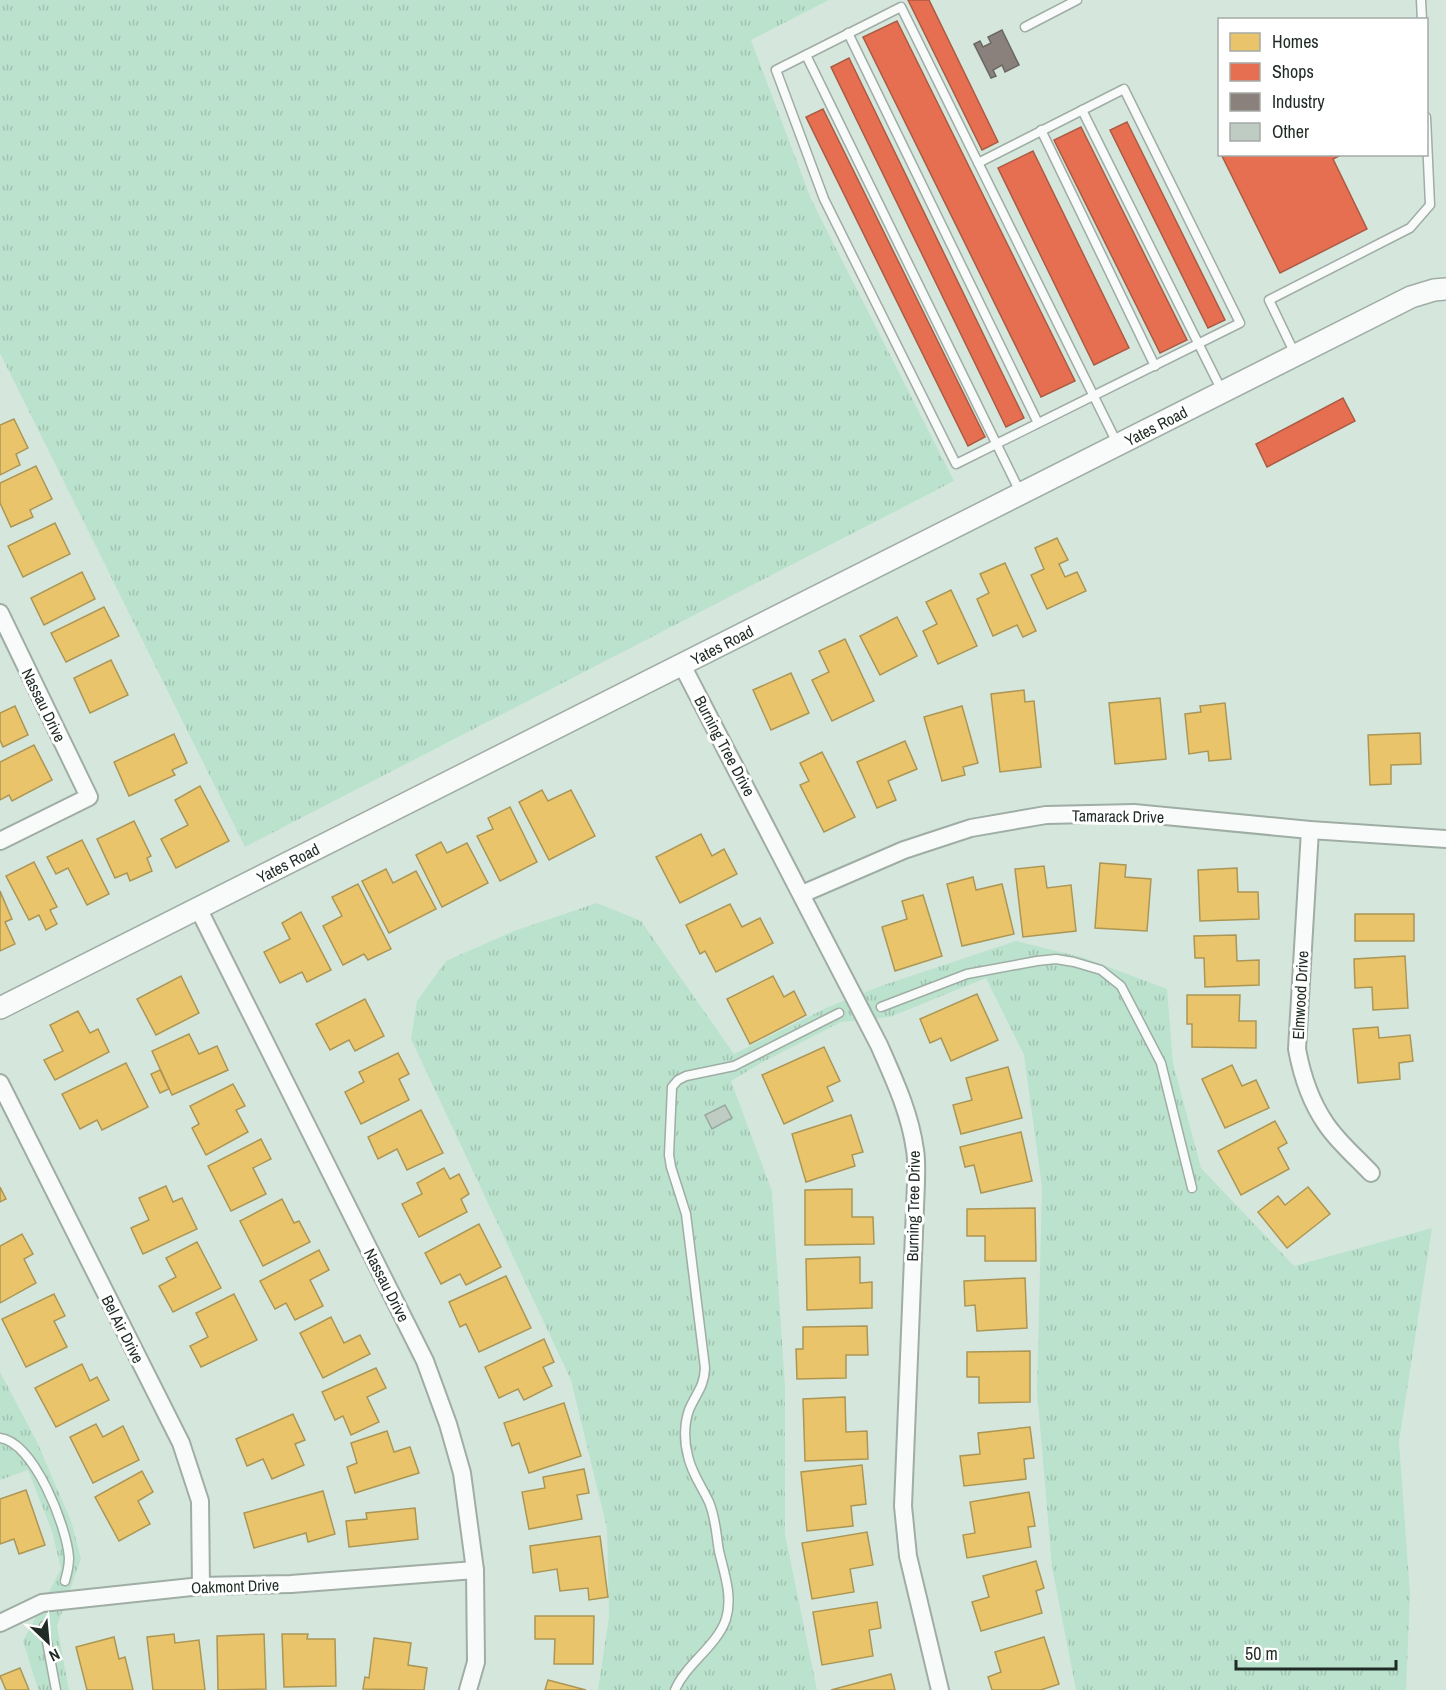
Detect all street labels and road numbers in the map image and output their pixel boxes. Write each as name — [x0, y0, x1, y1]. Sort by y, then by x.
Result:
street label: Yates Road — [1121, 401, 1191, 451]
street label: Yates Road — [687, 620, 757, 670]
street label: Nassau Drive — [17, 664, 71, 746]
street label: Burning Tree Drive — [689, 692, 761, 800]
street label: Tamarack Drive — [1072, 804, 1164, 828]
street label: Yates Road — [253, 838, 323, 888]
street label: Elmwood Drive — [1287, 950, 1313, 1040]
street label: Burning Tree Drive — [901, 1150, 925, 1262]
street label: Nassau Drive — [359, 1245, 415, 1325]
street label: Bel Air Drive — [96, 1291, 150, 1367]
street label: Oakmont Drive — [191, 1573, 279, 1599]

